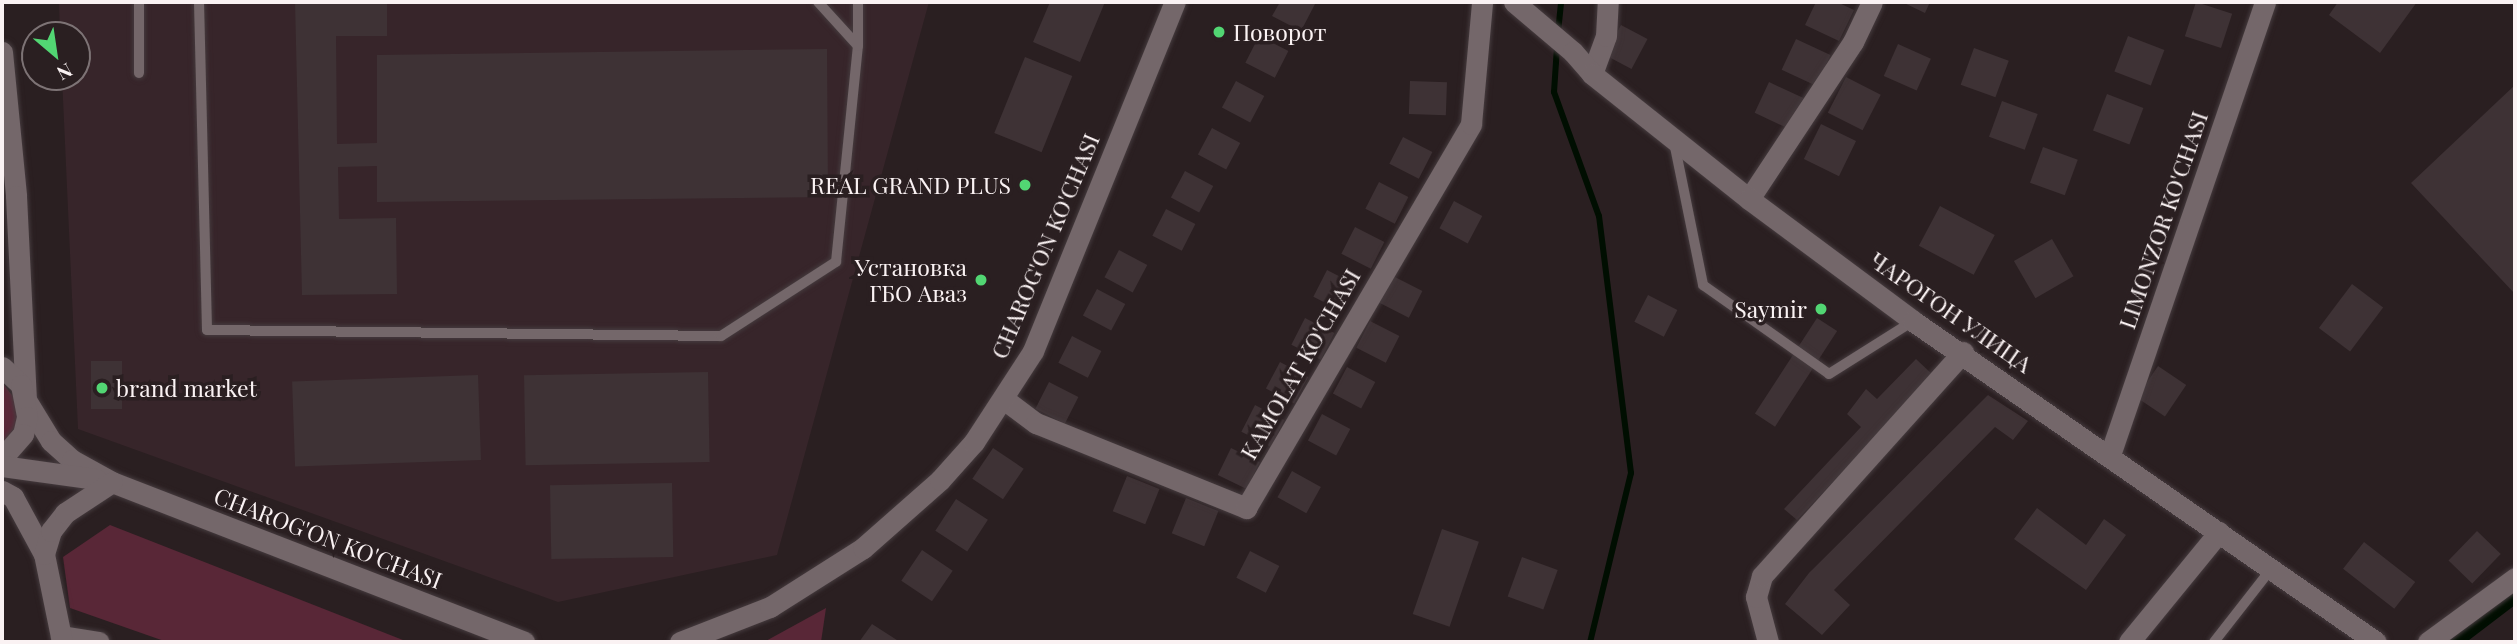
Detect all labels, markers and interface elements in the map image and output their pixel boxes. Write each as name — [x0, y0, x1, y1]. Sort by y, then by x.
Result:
place label: Поворот — [1233, 18, 1326, 46]
north arrow — [21, 21, 91, 91]
marker: Поворот — [1211, 24, 1227, 40]
text: N — [53, 58, 78, 87]
street label: LIMONZOR KO'CHASI — [2113, 107, 2213, 333]
street label: CHAROG'ON KO'CHASI — [985, 129, 1105, 363]
place label: REAL GRAND PLUS — [810, 171, 1011, 199]
marker: REAL GRAND PLUS — [1017, 177, 1033, 193]
street label: ЧАРОГОН УЛИЦА — [1865, 246, 2037, 378]
place label: Установка ГБО Аваз — [855, 253, 967, 307]
street label: KAMOLAT KO'CHASI — [1234, 264, 1366, 464]
marker: Установка ГБО Аваз — [973, 272, 989, 288]
place label: Saymir — [1734, 295, 1807, 323]
marker: Saymir — [1813, 301, 1829, 317]
place label: brand market — [116, 374, 257, 402]
marker: brand market — [94, 380, 110, 396]
street label: CHAROG'ON KO'CHASI — [210, 482, 446, 594]

